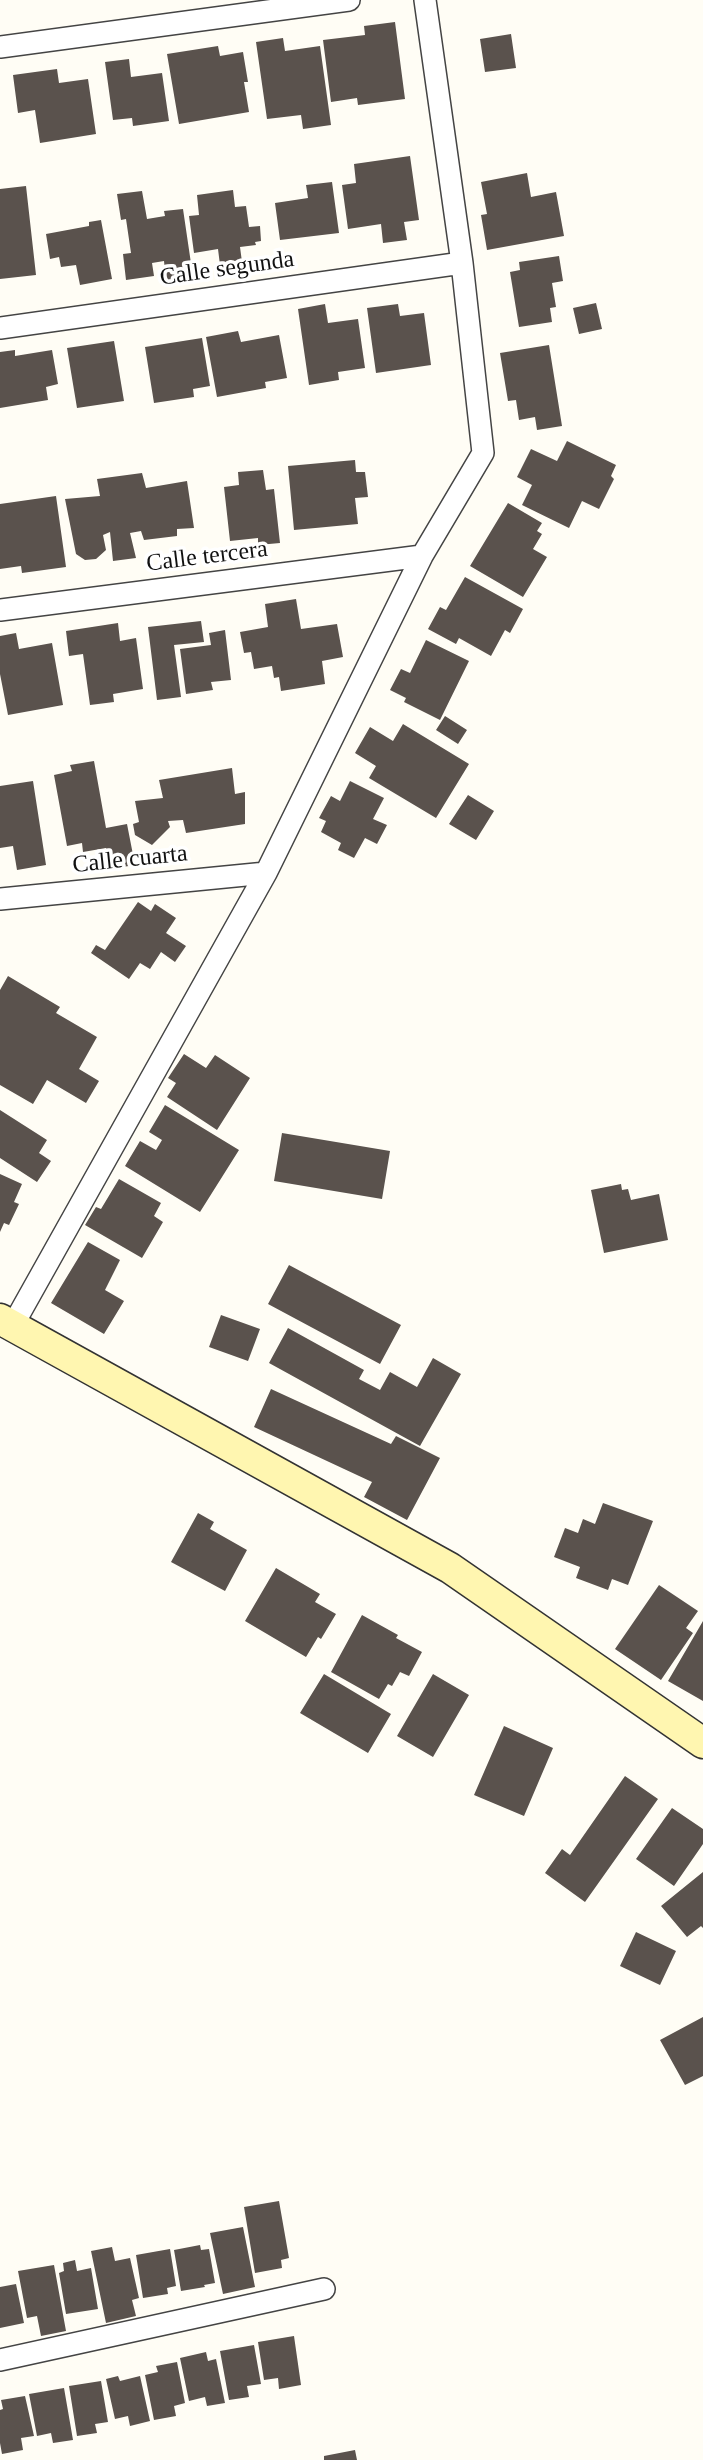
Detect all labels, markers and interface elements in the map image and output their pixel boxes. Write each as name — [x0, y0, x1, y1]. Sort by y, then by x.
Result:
street label: Calle segunda — [158, 245, 296, 293]
street label: Calle tercera — [145, 535, 269, 579]
street label: Calle cuarta — [71, 840, 189, 880]

